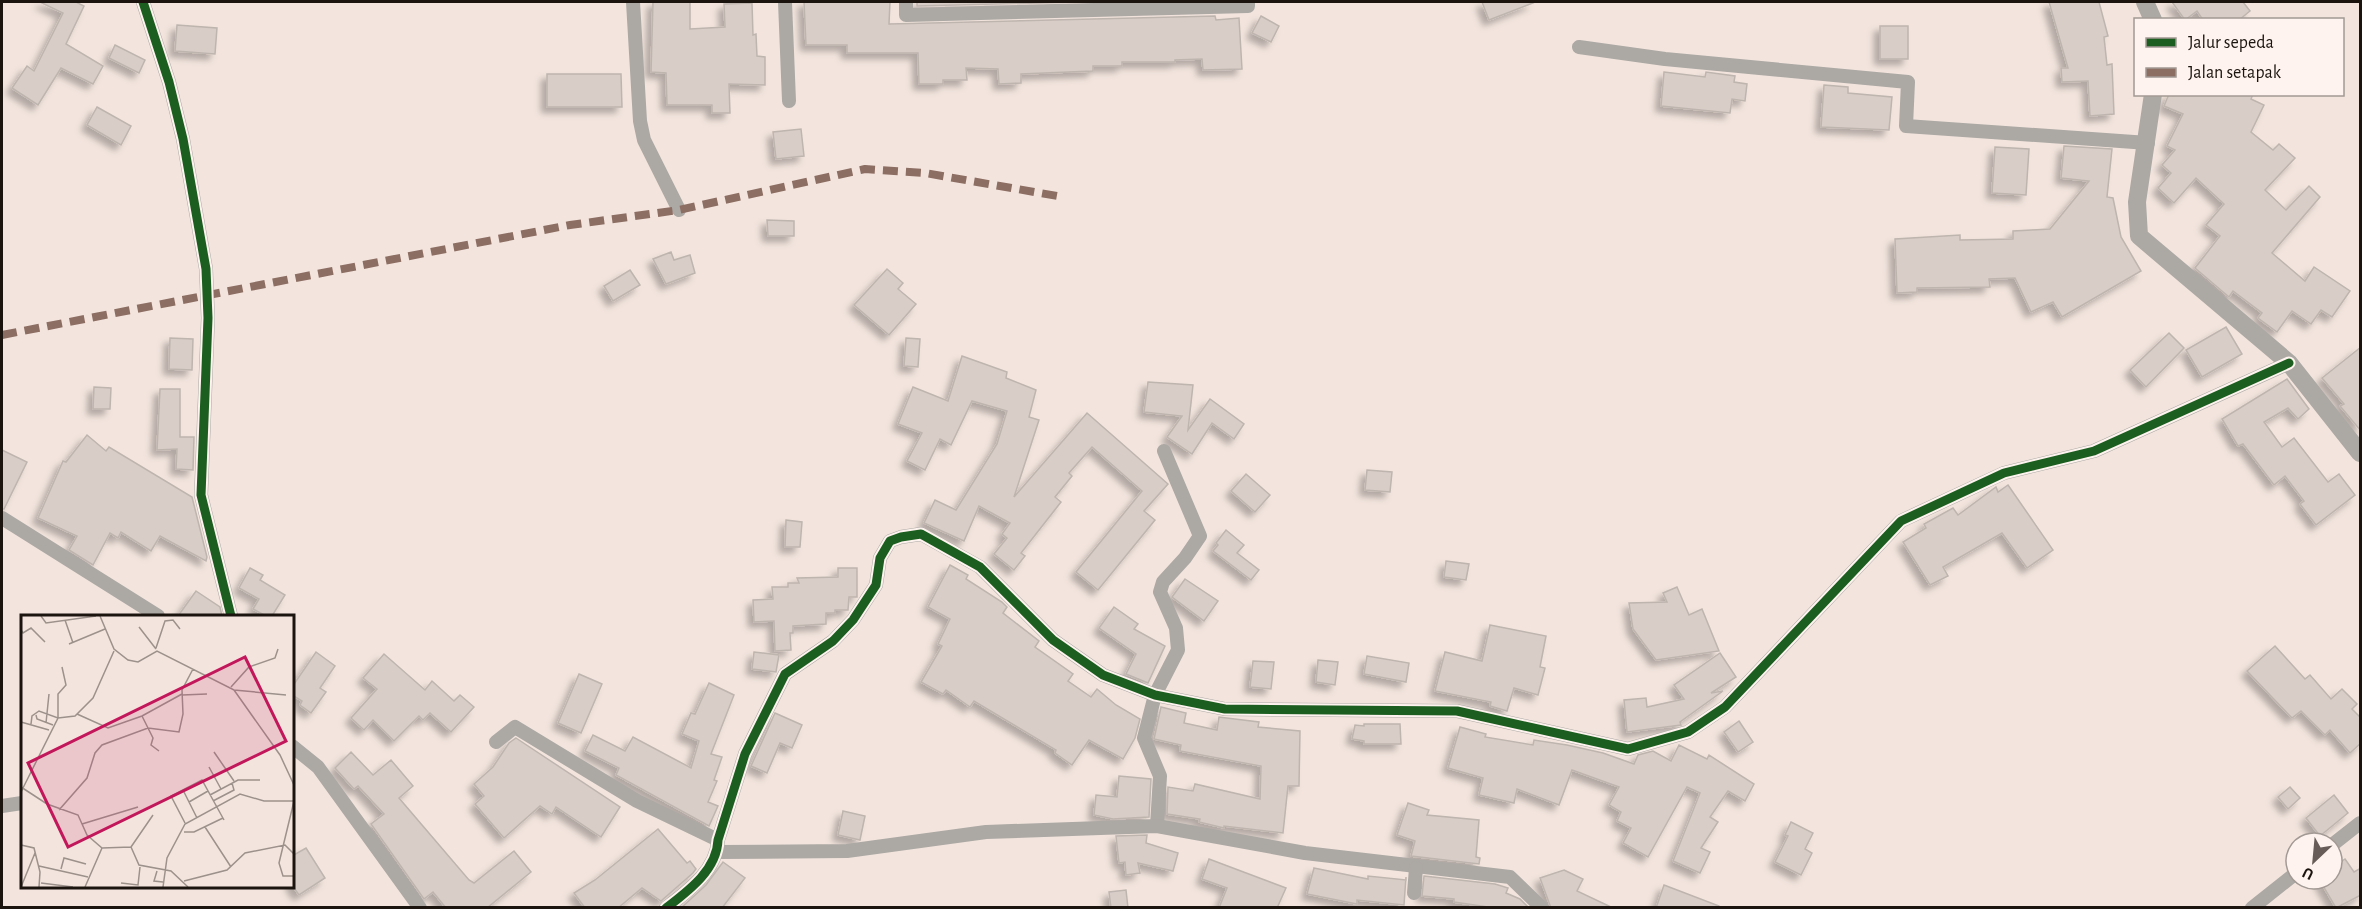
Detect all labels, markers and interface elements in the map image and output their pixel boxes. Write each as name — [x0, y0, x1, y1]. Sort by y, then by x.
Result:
legend — [2134, 18, 2344, 96]
text: Jalur sepeda — [2188, 34, 2274, 52]
text: Jalan setapak — [2188, 64, 2282, 82]
inset map — [21, 615, 294, 888]
north arrow — [2284, 831, 2344, 891]
text: U — [2300, 864, 2316, 883]

